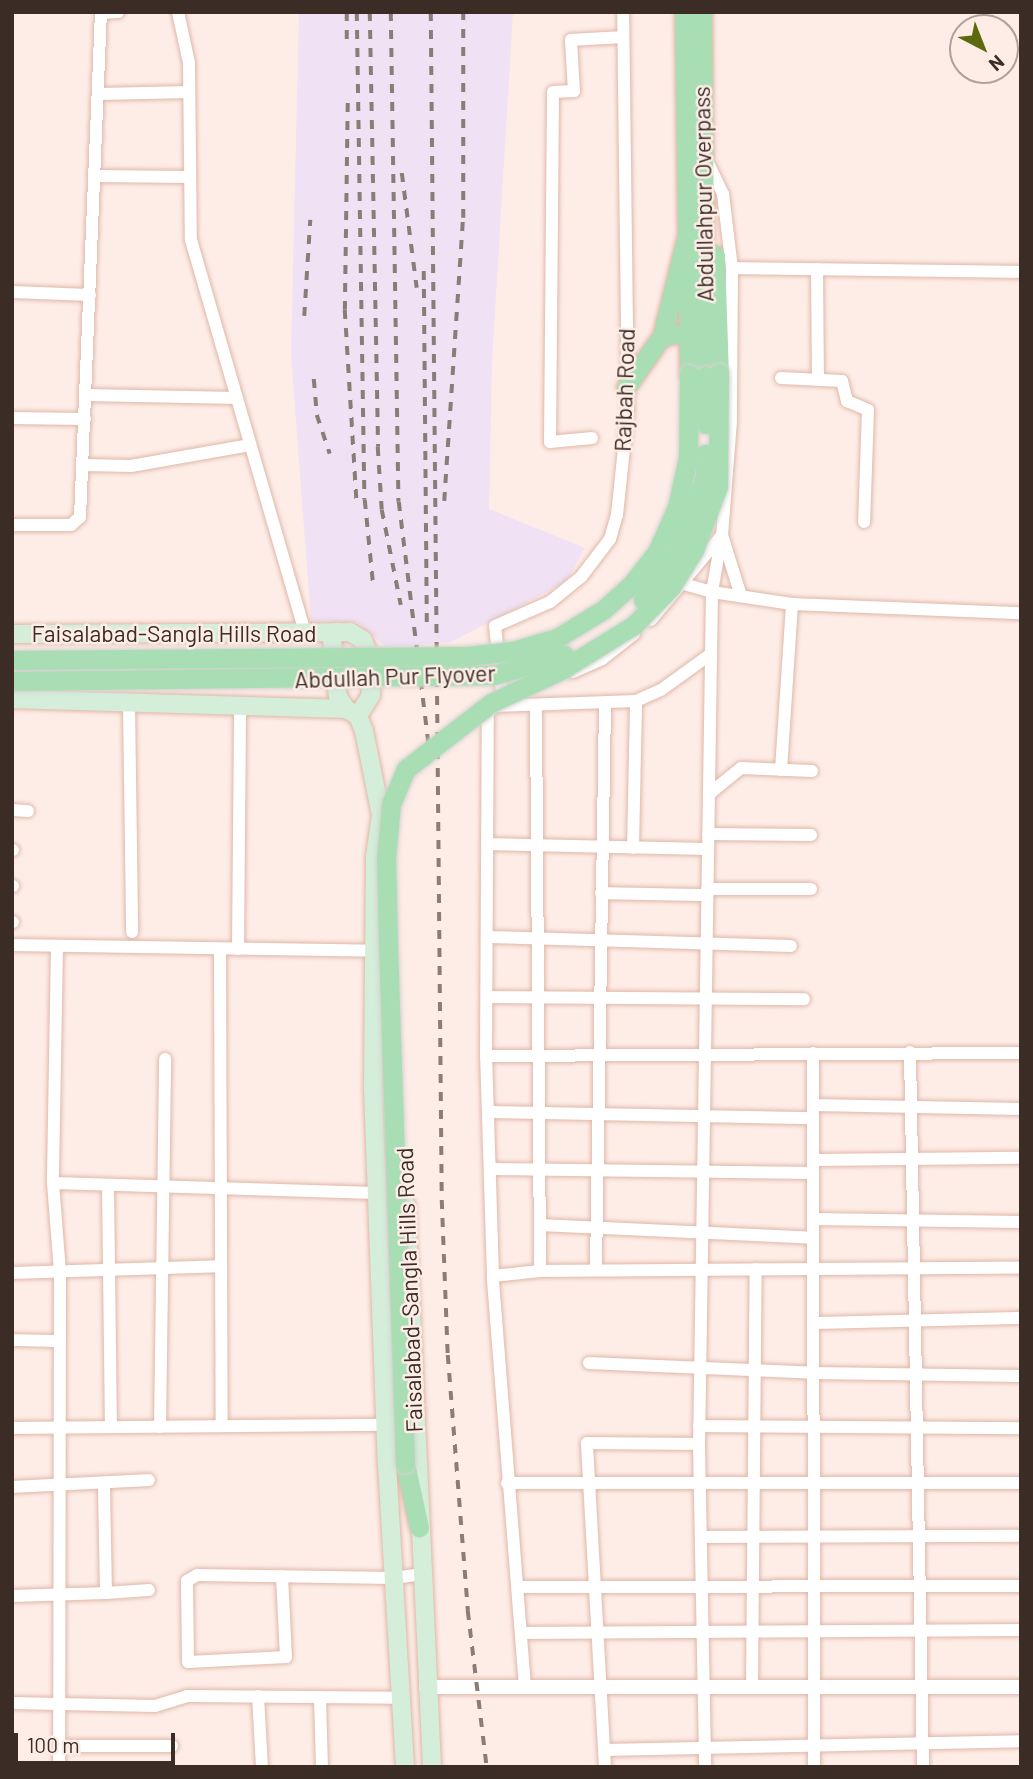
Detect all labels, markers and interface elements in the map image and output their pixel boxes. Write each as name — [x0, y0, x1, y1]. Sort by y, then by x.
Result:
north arrow — [949, 14, 1019, 84]
text: N — [985, 51, 1009, 76]
street label: Abdullahpur Overpass — [687, 86, 719, 302]
street label: Rajbah Road — [608, 328, 640, 452]
street label: Faisalabad-Sangla Hills Road — [31, 619, 317, 647]
street label: Abdullah Pur Flyover — [294, 659, 496, 693]
street label: Faisalabad-Sangla Hills Road — [390, 1147, 428, 1433]
scale bar — [18, 1720, 178, 1764]
text: 100 m — [27, 1732, 80, 1757]

